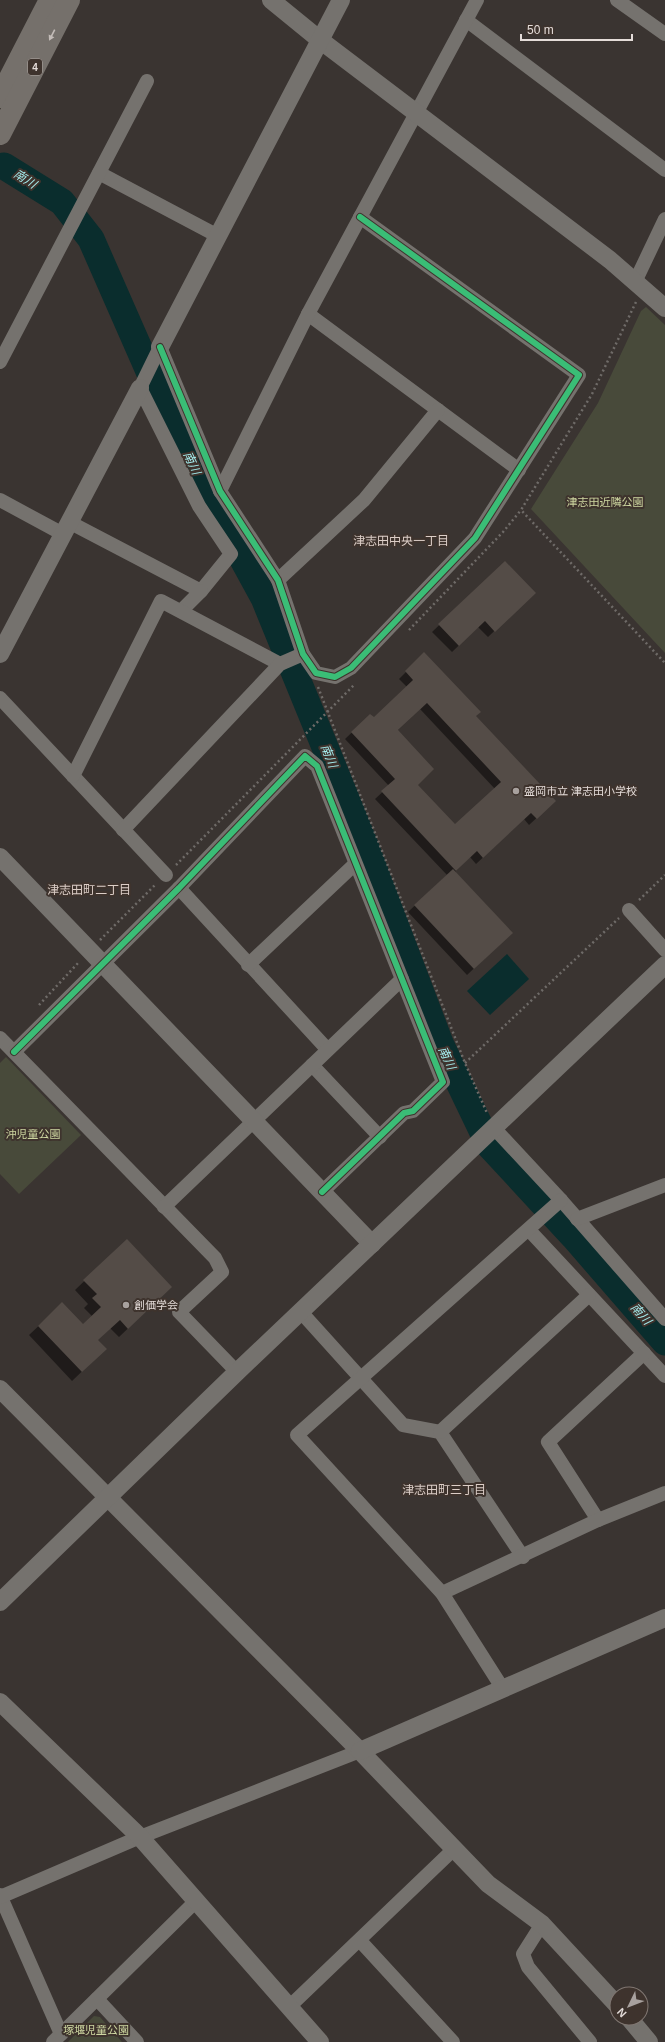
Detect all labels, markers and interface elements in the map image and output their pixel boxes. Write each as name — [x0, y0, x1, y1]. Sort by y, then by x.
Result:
scale bar — [521, 16, 632, 42]
text: 50 m — [527, 23, 554, 37]
one-way arrow — [48, 29, 55, 40]
road number: 4 — [28, 59, 42, 75]
water label: 南川 — [11, 167, 41, 192]
water label: 南川 — [181, 449, 204, 479]
park label: 津志田近隣公園 — [567, 496, 644, 508]
district label: 津志田中央一丁目 — [353, 534, 449, 548]
water label: 南川 — [318, 742, 341, 772]
place label: 盛岡市立 津志田小学校 — [524, 785, 637, 797]
marker: 盛岡市立 津志田小学校 — [511, 786, 521, 796]
district label: 津志田町二丁目 — [47, 883, 131, 897]
water label: 南川 — [436, 1044, 459, 1074]
park label: 沖児童公園 — [6, 1128, 61, 1140]
place label: 創価学会 — [134, 1299, 178, 1311]
marker: 創価学会 — [121, 1300, 131, 1310]
water label: 南川 — [628, 1300, 655, 1329]
district label: 津志田町三丁目 — [402, 1483, 486, 1497]
north arrow — [609, 1986, 649, 2026]
text: N — [615, 2006, 629, 2020]
park label: 塚堰児童公園 — [63, 2024, 129, 2036]

